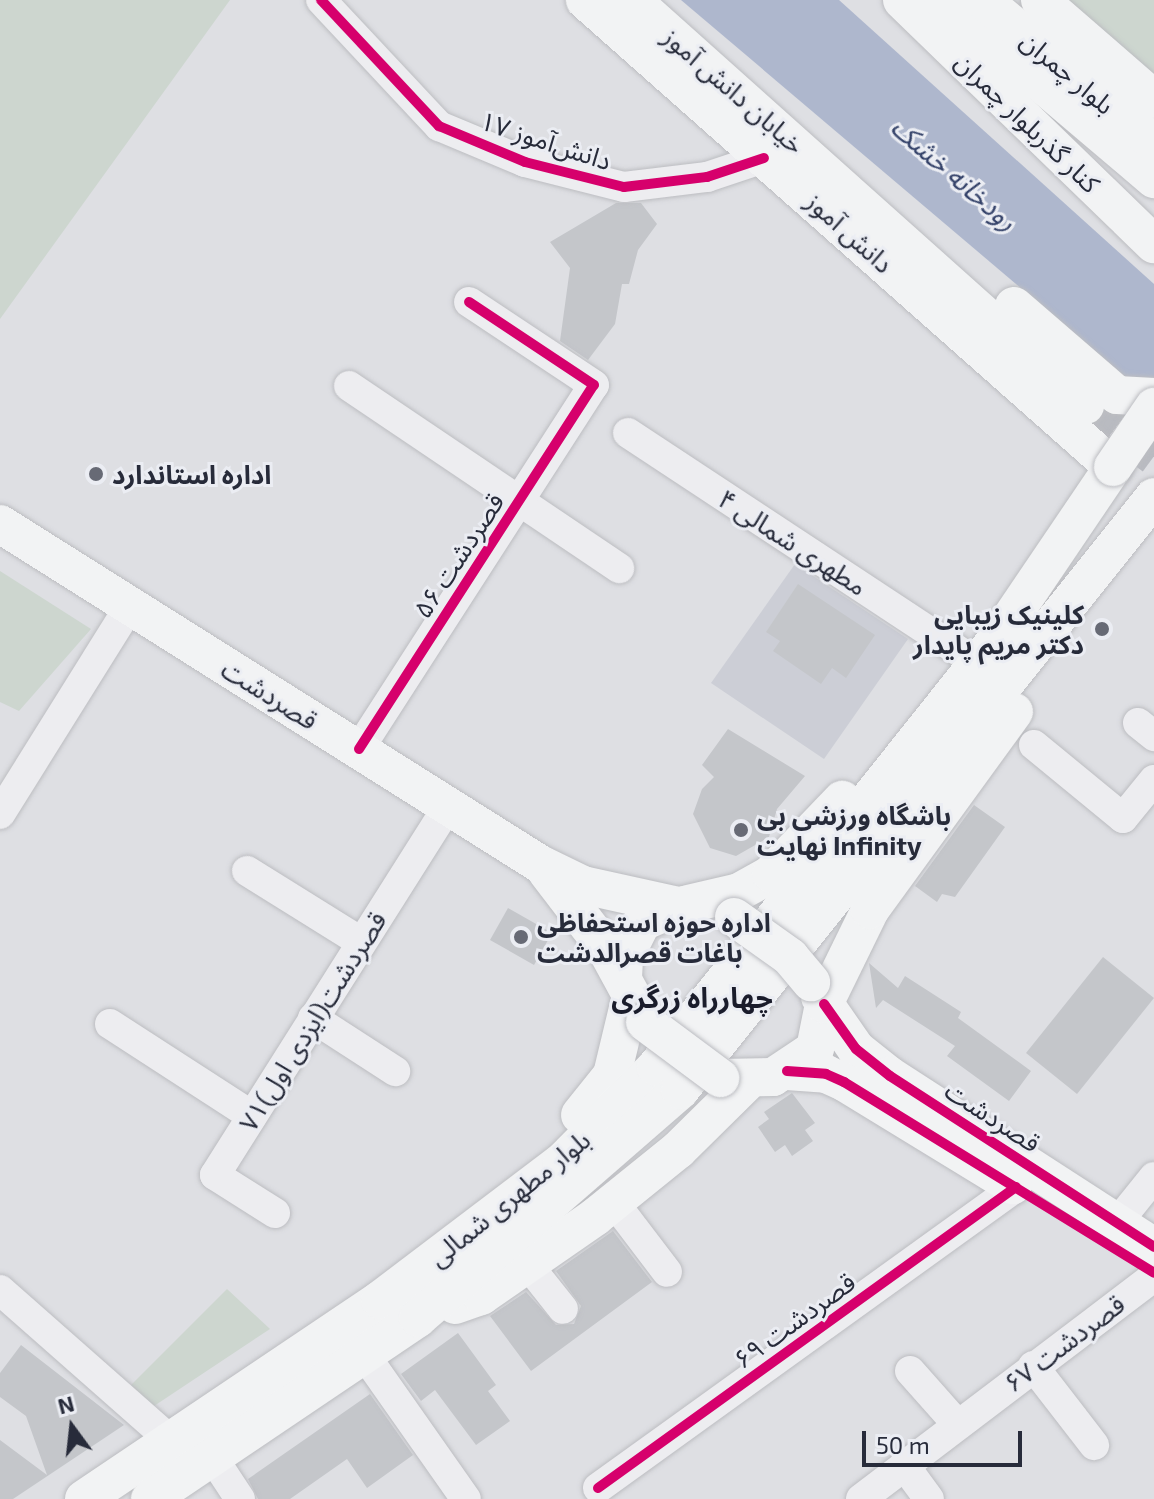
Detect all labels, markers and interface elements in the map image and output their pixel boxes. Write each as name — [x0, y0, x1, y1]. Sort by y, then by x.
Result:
street label: خیابان دانش آموز — [657, 20, 811, 160]
street label: بلوار چمران — [1015, 24, 1121, 120]
street label: کنار گذربلوار چمران — [949, 45, 1107, 199]
street label: دانش‌آموز ۱۷ — [477, 104, 615, 176]
water label: رودخانه خشک — [885, 109, 1025, 237]
street label: دانش آموز — [800, 185, 900, 279]
place label: اداره استاندارد — [112, 458, 271, 490]
marker: اداره استاندارد — [87, 465, 105, 483]
street label: ۴ مطهری شمالی — [713, 482, 873, 602]
street label: ۵۶ قصردشت — [406, 487, 510, 623]
place label: کلینیک زیبایی دکتر مریم پایدار — [913, 598, 1084, 660]
marker: کلینیک زیبایی دکتر مریم پایدار — [1091, 618, 1113, 640]
street label: قصردشت — [216, 652, 324, 736]
place label: باشگاه ورزشی بی نهایت Infinity — [757, 799, 951, 860]
marker: باشگاه ورزشی بی نهایت Infinity — [732, 821, 750, 839]
street label: ۷۱قصردشت(ایزدی اول) — [232, 906, 392, 1136]
place label: اداره حوزه استحفاظی باغات قصرالدشت — [537, 906, 771, 968]
marker: اداره حوزه استحفاظی باغات قصرالدشت — [512, 928, 530, 946]
district label: چهارراه زرگری — [611, 980, 773, 1014]
street label: قصردشت — [940, 1074, 1046, 1158]
street label: بلوار مطهرى شمالى — [422, 1123, 596, 1273]
street label: ۶۹ قصردشت — [727, 1265, 861, 1375]
street label: ۶۷ قصردشت — [998, 1288, 1130, 1398]
north arrow — [32, 1387, 112, 1467]
text: N — [55, 1389, 77, 1418]
scale bar — [866, 1415, 1026, 1465]
text: 50 m — [876, 1430, 930, 1459]

